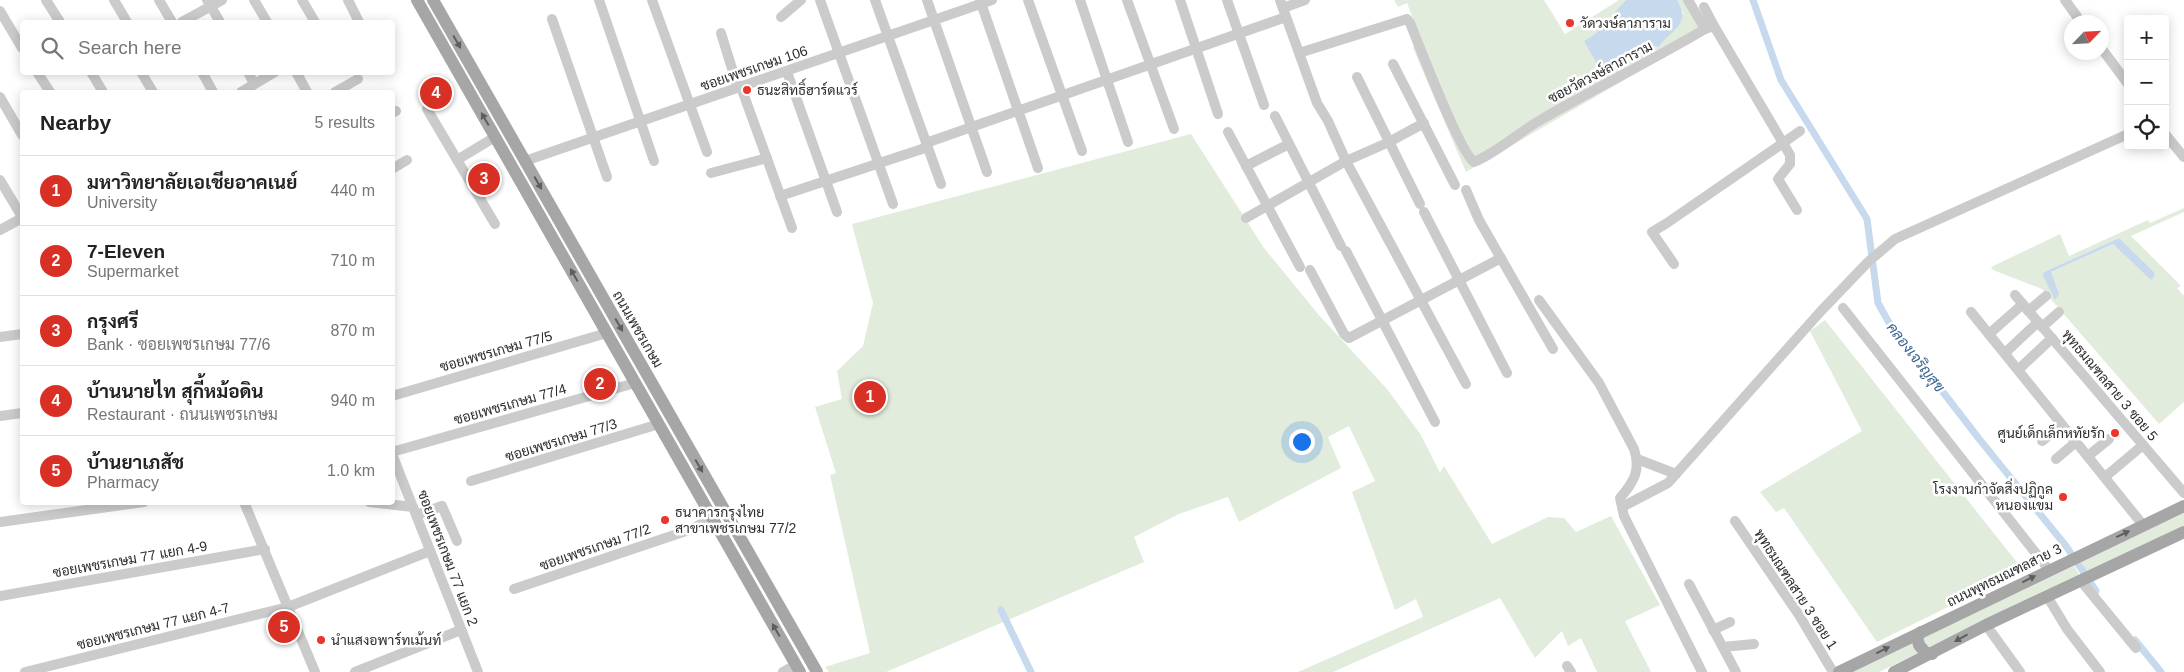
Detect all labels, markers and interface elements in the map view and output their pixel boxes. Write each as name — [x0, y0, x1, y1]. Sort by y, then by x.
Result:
place label: วัดวงษ์ลาภาราม — [1580, 14, 1671, 31]
north arrow — [2064, 15, 2109, 60]
map controls — [2124, 15, 2169, 150]
button: + — [2124, 15, 2169, 60]
marker: วัดวงษ์ลาภาราม — [1564, 17, 1576, 29]
search box — [20, 20, 395, 75]
icon: search — [38, 34, 66, 62]
one-way arrow — [453, 36, 462, 49]
text: Search here — [78, 37, 182, 58]
street label: ซอยวัดวงษ์ลาภาราม — [1545, 37, 1655, 106]
street label: ซอยเพชรเกษม 106 — [698, 42, 810, 94]
button: − — [2124, 60, 2169, 105]
pin: 4 — [420, 74, 452, 112]
place label: ธนะสิทธิ์ฮาร์ดแวร์ — [757, 78, 858, 98]
marker: ธนะสิทธิ์ฮาร์ดแวร์ — [741, 84, 753, 96]
button: locate — [2124, 105, 2169, 150]
text: Nearby — [40, 111, 111, 134]
one-way arrow — [481, 112, 489, 127]
text: 5 results — [315, 114, 375, 131]
pin: 3 — [468, 160, 500, 198]
text: มหาวิทยาลัยเอเชียอาคเนย์ — [87, 172, 297, 193]
one-way arrow — [534, 176, 542, 191]
text: 1 — [52, 182, 60, 199]
text: 440 m — [331, 182, 375, 199]
text: University — [87, 194, 157, 211]
text: 7-Eleven — [87, 241, 165, 262]
text: 2 — [52, 252, 60, 269]
text: 710 m — [331, 252, 375, 269]
text: Supermarket — [87, 263, 179, 280]
one-way arrow — [570, 269, 579, 282]
street label: ถนนเพชรเกษม — [610, 288, 666, 370]
text: กรุงศรี — [87, 311, 138, 332]
one-way arrow — [614, 318, 623, 331]
water label: คลองเจริญสุข — [1881, 319, 1949, 397]
text: 3 — [52, 322, 60, 339]
text: 870 m — [331, 322, 375, 339]
street label: พุทธมณฑลสาย 3 ซอย 5 — [2057, 326, 2161, 445]
street label: ซอยเพชรเกษม 77/5 — [438, 327, 554, 375]
text: Bank · ซอยเพชรเกษม 77/6 — [87, 336, 270, 353]
pin: 2 — [584, 365, 616, 403]
pin: 1 — [854, 378, 886, 416]
street label: ซอยเพชรเกษม 77/4 — [452, 380, 568, 428]
text: บ้านนายไท สุกี้หม้อดิน — [87, 381, 264, 402]
text: 4 — [52, 392, 60, 409]
text: 940 m — [331, 392, 375, 409]
text: Restaurant · ถนนเพชรเกษม — [87, 406, 278, 423]
street label: ซอยเพชรเกษม 77/3 — [503, 415, 619, 465]
place label: ศูนย์เด็กเล็กหทัยรัก — [1997, 424, 2105, 443]
marker: ศูนย์เด็กเล็กหทัยรัก — [2109, 427, 2121, 439]
your location — [1289, 429, 1315, 455]
text: บ้านยาเภสัช — [87, 452, 184, 473]
one-way arrow — [695, 459, 704, 472]
text: 5 — [52, 462, 60, 479]
text: 1.0 km — [327, 462, 375, 479]
text: Pharmacy — [87, 474, 159, 491]
place label: โรงงานกำจัดสิ่งปฏิกูล หนองแขม — [1932, 478, 2053, 513]
street label: ซอยเพชรเกษม 77 แยก 2 — [415, 488, 481, 628]
marker: โรงงานกำจัดสิ่งปฏิกูล หนองแขม — [2057, 491, 2069, 503]
place label: ธนาคารกรุงไทย สาขาเพชรเกษม 77/2 — [675, 504, 797, 536]
marker: ธนาคารกรุงไทย สาขาเพชรเกษม 77/2 — [659, 514, 671, 526]
street label: ซอยเพชรเกษม 77/2 — [537, 520, 653, 573]
street label: พุทธมณฑลสาย 3 ซอย 1 — [1749, 526, 1841, 653]
one-way arrow — [2116, 530, 2131, 539]
street label: ซอยเพชรเกษม 77 แยก 4-9 — [51, 537, 209, 580]
street label: ถนนพุทธมณฑลสาย 3 — [1944, 540, 2065, 612]
one-way arrow — [2022, 575, 2036, 583]
street label: ซอยเพชรเกษม 77 แยก 4-7 — [75, 599, 231, 653]
pin: 5 — [268, 608, 300, 646]
one-way arrow — [771, 623, 780, 636]
place label: นำแสงอพาร์ทเม้นท์ — [331, 631, 441, 648]
marker: นำแสงอพาร์ทเม้นท์ — [315, 634, 327, 646]
one-way arrow — [1954, 634, 1967, 643]
one-way arrow — [1875, 646, 1890, 654]

